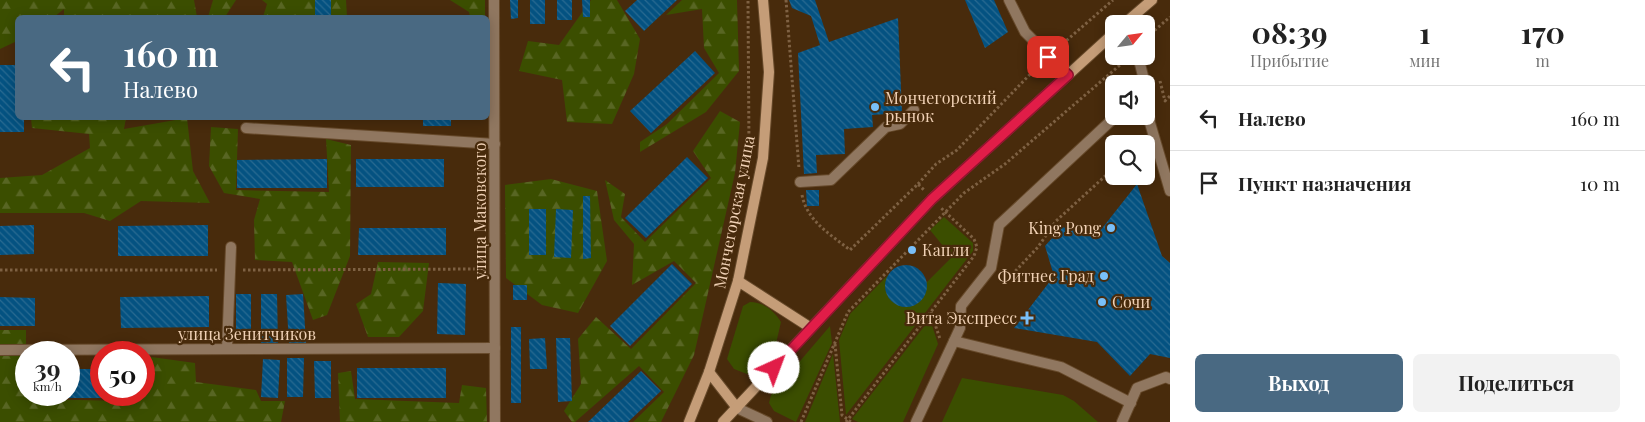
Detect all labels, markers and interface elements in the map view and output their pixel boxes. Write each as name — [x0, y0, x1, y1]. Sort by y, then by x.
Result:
text: 08:39 — [1252, 12, 1328, 52]
text: 1 — [1419, 12, 1431, 52]
text: 170 — [1520, 12, 1565, 52]
north arrow — [1105, 15, 1155, 65]
map controls — [1105, 15, 1155, 185]
text: 160 m — [123, 29, 218, 76]
icon: left — [40, 35, 105, 100]
pin — [1027, 36, 1069, 78]
icon: arrive — [1034, 43, 1062, 71]
text: Прибытие — [1250, 50, 1329, 71]
text: мин — [1409, 50, 1440, 71]
text: m — [1536, 50, 1550, 71]
text: Налево — [123, 74, 198, 104]
button: sound — [1105, 75, 1155, 125]
place label: Мончегорский рынок — [885, 87, 997, 126]
marker: Мончегорский рынок — [869, 101, 881, 113]
icon: left — [1195, 104, 1223, 132]
text: Налево — [1238, 105, 1306, 131]
text: 160 m — [1570, 105, 1620, 131]
street label: Мончегорская улица — [708, 134, 759, 290]
button: search — [1105, 135, 1155, 185]
street label: улица Маковского — [469, 142, 490, 281]
icon: arrive — [1195, 169, 1223, 197]
text: Пункт назначения — [1238, 170, 1411, 196]
text: 10 m — [1580, 170, 1620, 196]
place label: King Pong — [1028, 217, 1102, 238]
marker: King Pong — [1105, 222, 1117, 234]
place label: Капли — [922, 239, 970, 260]
marker: Капли — [906, 244, 918, 256]
place label: Фитнес Град — [998, 265, 1095, 286]
marker: Фитнес Град — [1098, 270, 1110, 282]
place label: Сочи — [1112, 291, 1150, 312]
marker: Сочи — [1096, 296, 1108, 308]
place label: Вита Экспресс — [906, 307, 1017, 328]
marker: Вита Экспресс — [1021, 312, 1033, 324]
street label: улица Зенитчиков — [177, 323, 316, 344]
speed limit sign: 50 — [90, 341, 155, 406]
position arrow — [747, 341, 799, 393]
text: 39 — [34, 351, 61, 384]
button: Выход — [1195, 354, 1403, 412]
button: Поделиться — [1413, 354, 1620, 412]
text: km/h — [33, 378, 62, 394]

